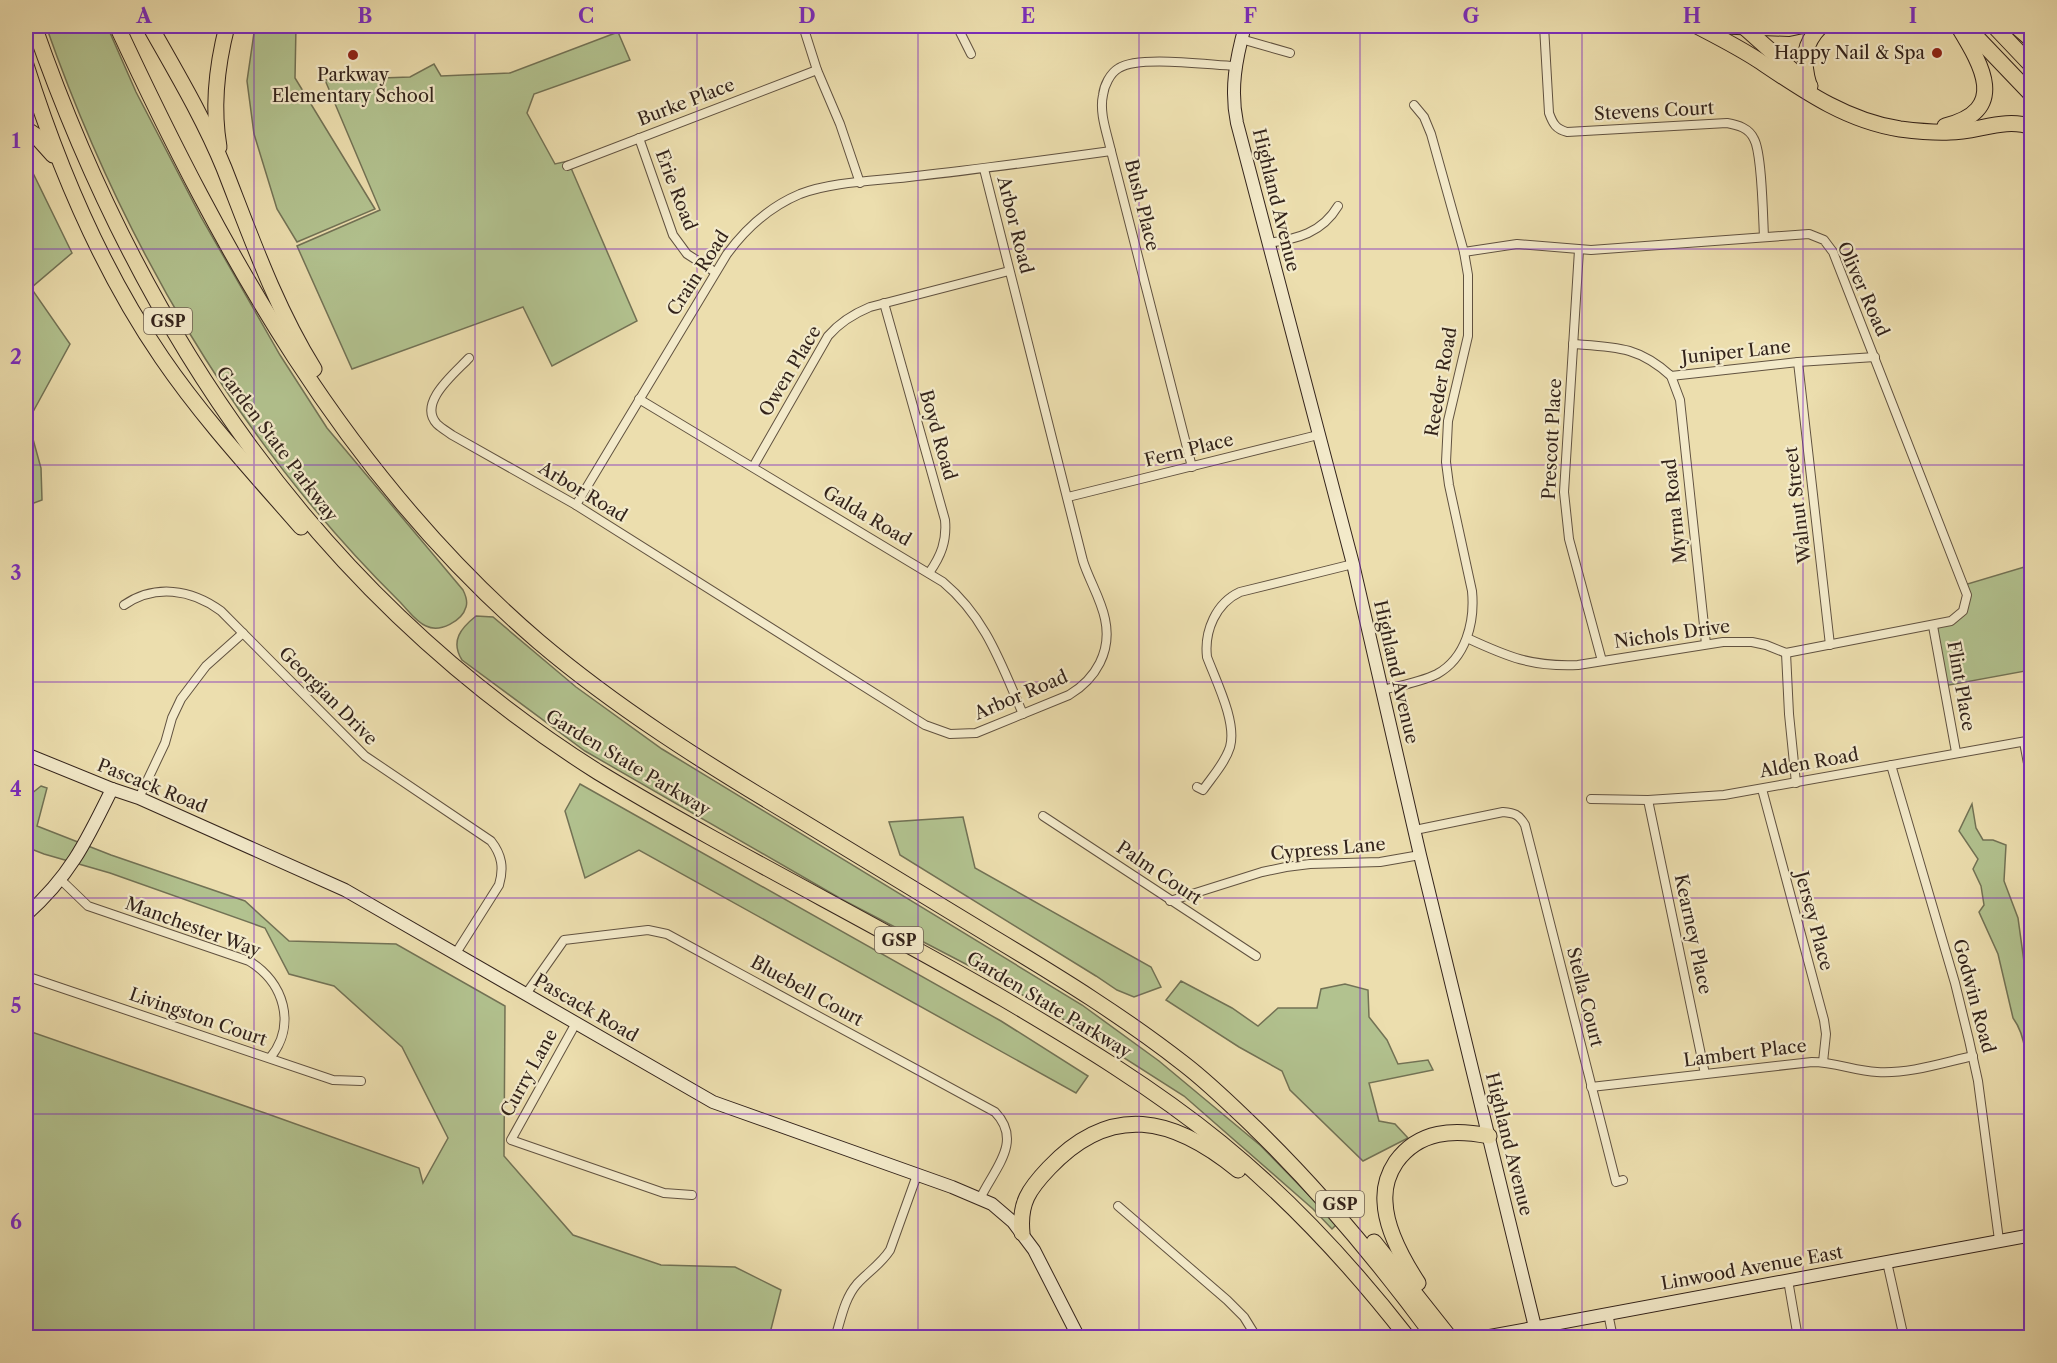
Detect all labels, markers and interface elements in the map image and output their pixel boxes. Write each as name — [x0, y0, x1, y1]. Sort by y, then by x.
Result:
text: A — [135, 4, 152, 28]
text: B — [358, 4, 373, 28]
text: C — [578, 4, 594, 28]
text: D — [798, 4, 816, 28]
text: E — [1021, 4, 1035, 28]
text: F — [1243, 4, 1257, 28]
text: G — [1463, 4, 1480, 28]
text: H — [1683, 4, 1701, 28]
text: I — [1909, 4, 1917, 28]
place label: Happy Nail & Spa — [1774, 42, 1925, 64]
marker: Happy Nail & Spa — [1930, 46, 1944, 60]
marker: Parkway Elementary School — [346, 48, 360, 62]
place label: Parkway Elementary School — [272, 64, 434, 107]
street label: Burke Place — [634, 73, 738, 131]
street label: Stevens Court — [1593, 97, 1715, 125]
street label: Highland Avenue — [1248, 126, 1304, 274]
text: 1 — [12, 129, 21, 153]
street label: Erie Road — [651, 146, 701, 234]
street label: Bush Place — [1120, 157, 1164, 253]
street label: Arbor Road — [992, 173, 1038, 276]
street label: Crain Road — [662, 226, 734, 320]
street label: Oliver Road — [1832, 238, 1894, 340]
road number: GSP — [144, 308, 192, 334]
street label: Owen Place — [754, 322, 826, 420]
street label: Reeder Road — [1421, 325, 1461, 438]
street label: Juniper Lane — [1677, 335, 1792, 369]
text: 2 — [10, 345, 22, 369]
street label: Garden State Parkway — [211, 362, 343, 527]
street label: Prescott Place — [1538, 378, 1566, 500]
street label: Boyd Road — [915, 387, 961, 483]
street label: Fern Place — [1142, 428, 1236, 472]
street label: Walnut Street — [1780, 445, 1816, 566]
street label: Arbor Road — [534, 456, 631, 527]
street label: Myrna Road — [1659, 458, 1691, 564]
street label: Galda Road — [819, 481, 915, 551]
text: 3 — [10, 561, 22, 585]
street label: Highland Avenue — [1369, 598, 1423, 746]
street label: Nichols Drive — [1613, 615, 1731, 653]
street label: Flint Place — [1942, 639, 1980, 733]
street label: Georgian Drive — [274, 642, 382, 750]
street label: Arbor Road — [970, 665, 1071, 725]
street label: Garden State Parkway — [542, 705, 715, 821]
street label: Alden Road — [1757, 743, 1860, 783]
street label: Pascack Road — [94, 754, 210, 818]
text: 4 — [10, 777, 22, 801]
street label: Cypress Lane — [1269, 833, 1387, 865]
street label: Palm Court — [1112, 836, 1206, 910]
street label: Jersey Place — [1789, 866, 1838, 973]
street label: Kearney Place — [1670, 872, 1716, 996]
street label: Manchester Way — [122, 892, 265, 962]
road number: GSP — [875, 927, 923, 953]
street label: Godwin Road — [1948, 937, 2000, 1056]
street label: Stella Court — [1562, 945, 1608, 1050]
street label: Garden State Parkway — [963, 947, 1136, 1063]
street label: Bluebell Court — [747, 951, 868, 1031]
street label: Pascack Road — [530, 969, 642, 1047]
street label: Livingston Court — [126, 983, 270, 1051]
text: 5 — [10, 994, 22, 1018]
street label: Curry Lane — [496, 1025, 562, 1121]
street label: Lambert Place — [1682, 1035, 1808, 1071]
street label: Highland Avenue — [1481, 1070, 1537, 1218]
road number: GSP — [1316, 1191, 1364, 1217]
text: 6 — [10, 1210, 22, 1234]
street label: Linwood Avenue East — [1659, 1241, 1845, 1295]

